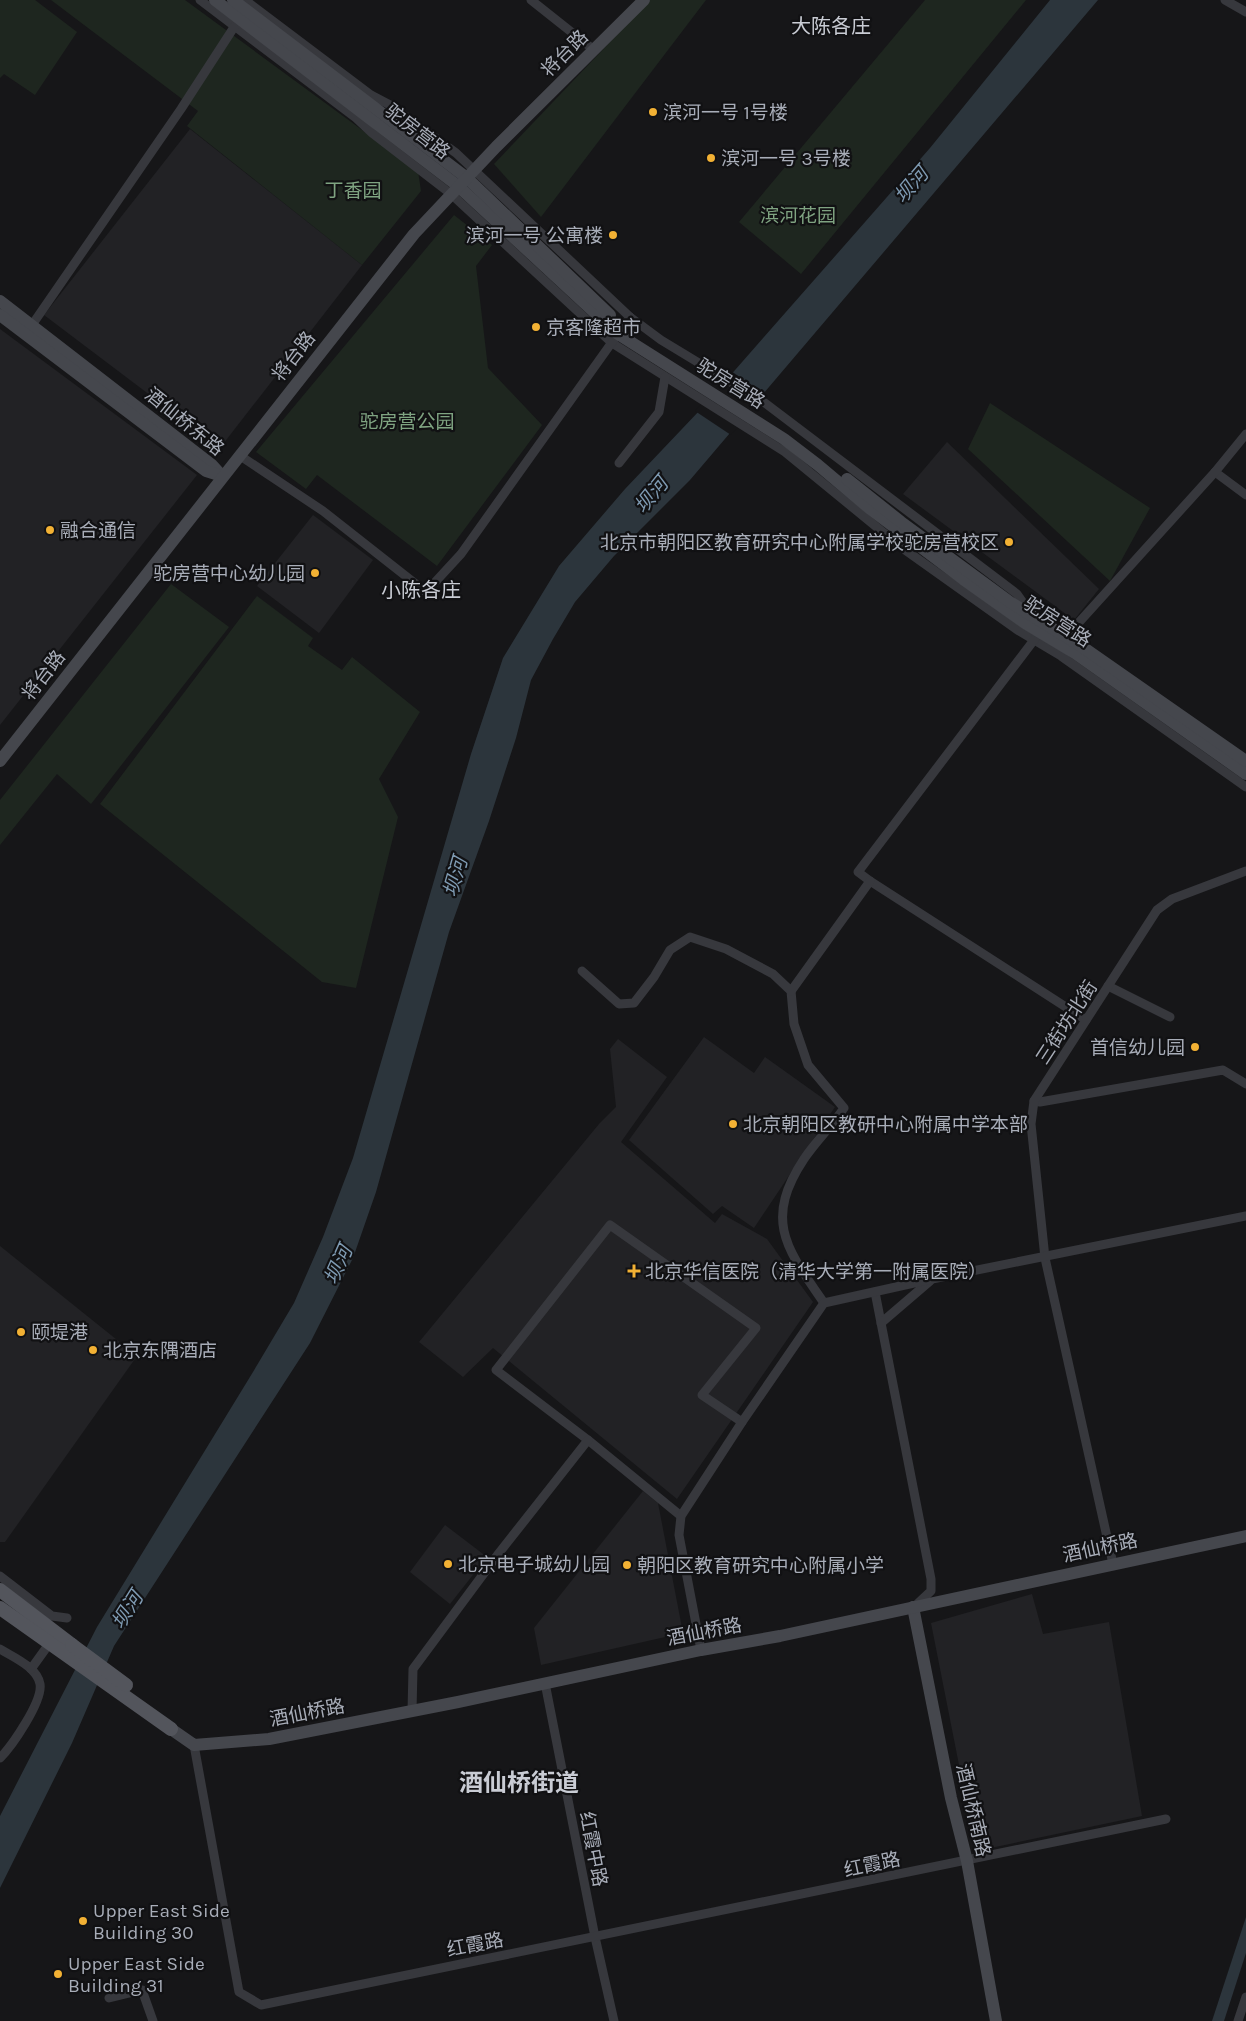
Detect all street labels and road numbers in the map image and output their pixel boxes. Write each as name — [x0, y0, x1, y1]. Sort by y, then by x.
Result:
street label: 将台路 — [537, 26, 593, 82]
street label: 驼房营路 — [381, 100, 454, 164]
street label: 将台路 — [268, 327, 320, 386]
street label: 驼房营路 — [692, 354, 769, 413]
street label: 酒仙桥东路 — [141, 383, 228, 460]
street label: 驼房营路 — [1020, 592, 1095, 652]
street label: 将台路 — [18, 646, 70, 705]
street label: 三街坊北街 — [1032, 977, 1102, 1068]
street label: 酒仙桥路 — [1061, 1529, 1140, 1567]
street label: 酒仙桥路 — [665, 1614, 744, 1650]
street label: 酒仙桥路 — [268, 1695, 347, 1731]
street label: 酒仙桥南路 — [952, 1761, 994, 1859]
street label: 红霞中路 — [575, 1810, 611, 1889]
street label: 红霞路 — [842, 1848, 902, 1882]
street label: 红霞路 — [445, 1929, 505, 1961]

